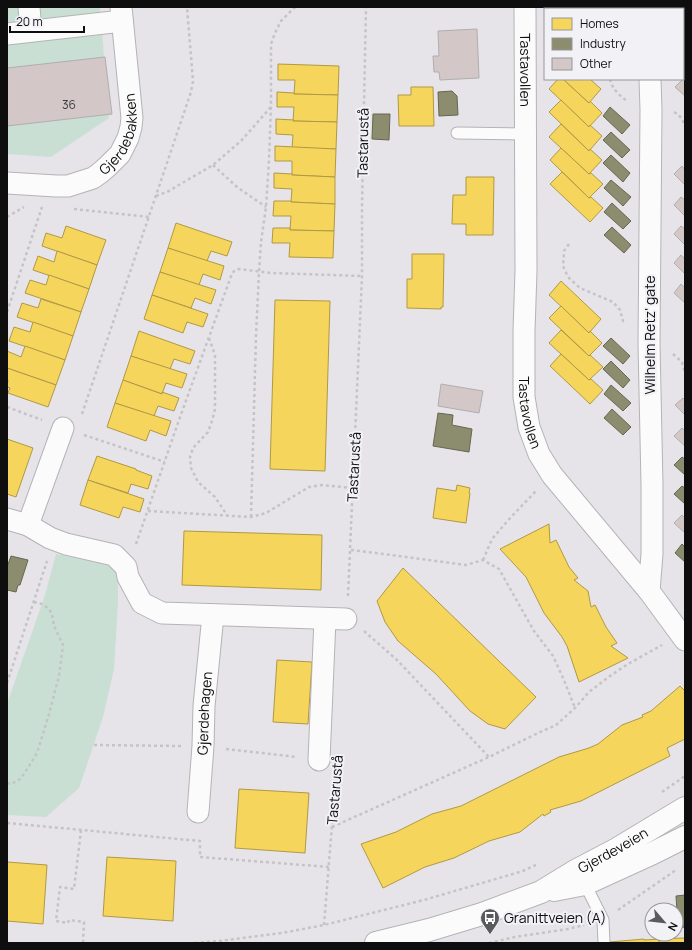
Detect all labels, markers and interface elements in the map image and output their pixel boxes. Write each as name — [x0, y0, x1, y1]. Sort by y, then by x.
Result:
scale bar — [10, 8, 84, 34]
legend — [544, 8, 684, 80]
text: 20 m — [16, 13, 43, 30]
text: Homes — [580, 15, 619, 32]
street label: Tastavollen — [516, 33, 535, 107]
text: Industry — [580, 35, 626, 52]
text: Other — [580, 55, 613, 72]
street label: Gjerdebakken — [95, 93, 141, 179]
house number: 36 — [62, 96, 76, 113]
street label: Tastarustå — [352, 108, 373, 178]
street label: Wilhelm Retz' gate — [640, 275, 659, 395]
street label: Tastavollen — [515, 376, 546, 451]
street label: Tastarustå — [342, 432, 365, 502]
street label: Gjerdehagen — [192, 671, 216, 756]
street label: Tastarustå — [322, 754, 347, 826]
street label: Gjerdeveien — [574, 823, 651, 877]
north arrow — [644, 902, 684, 942]
bus stop icon: Granittveien (A) — [479, 907, 501, 935]
place label: Granittveien (A) — [504, 908, 607, 927]
text: N — [665, 920, 682, 934]

